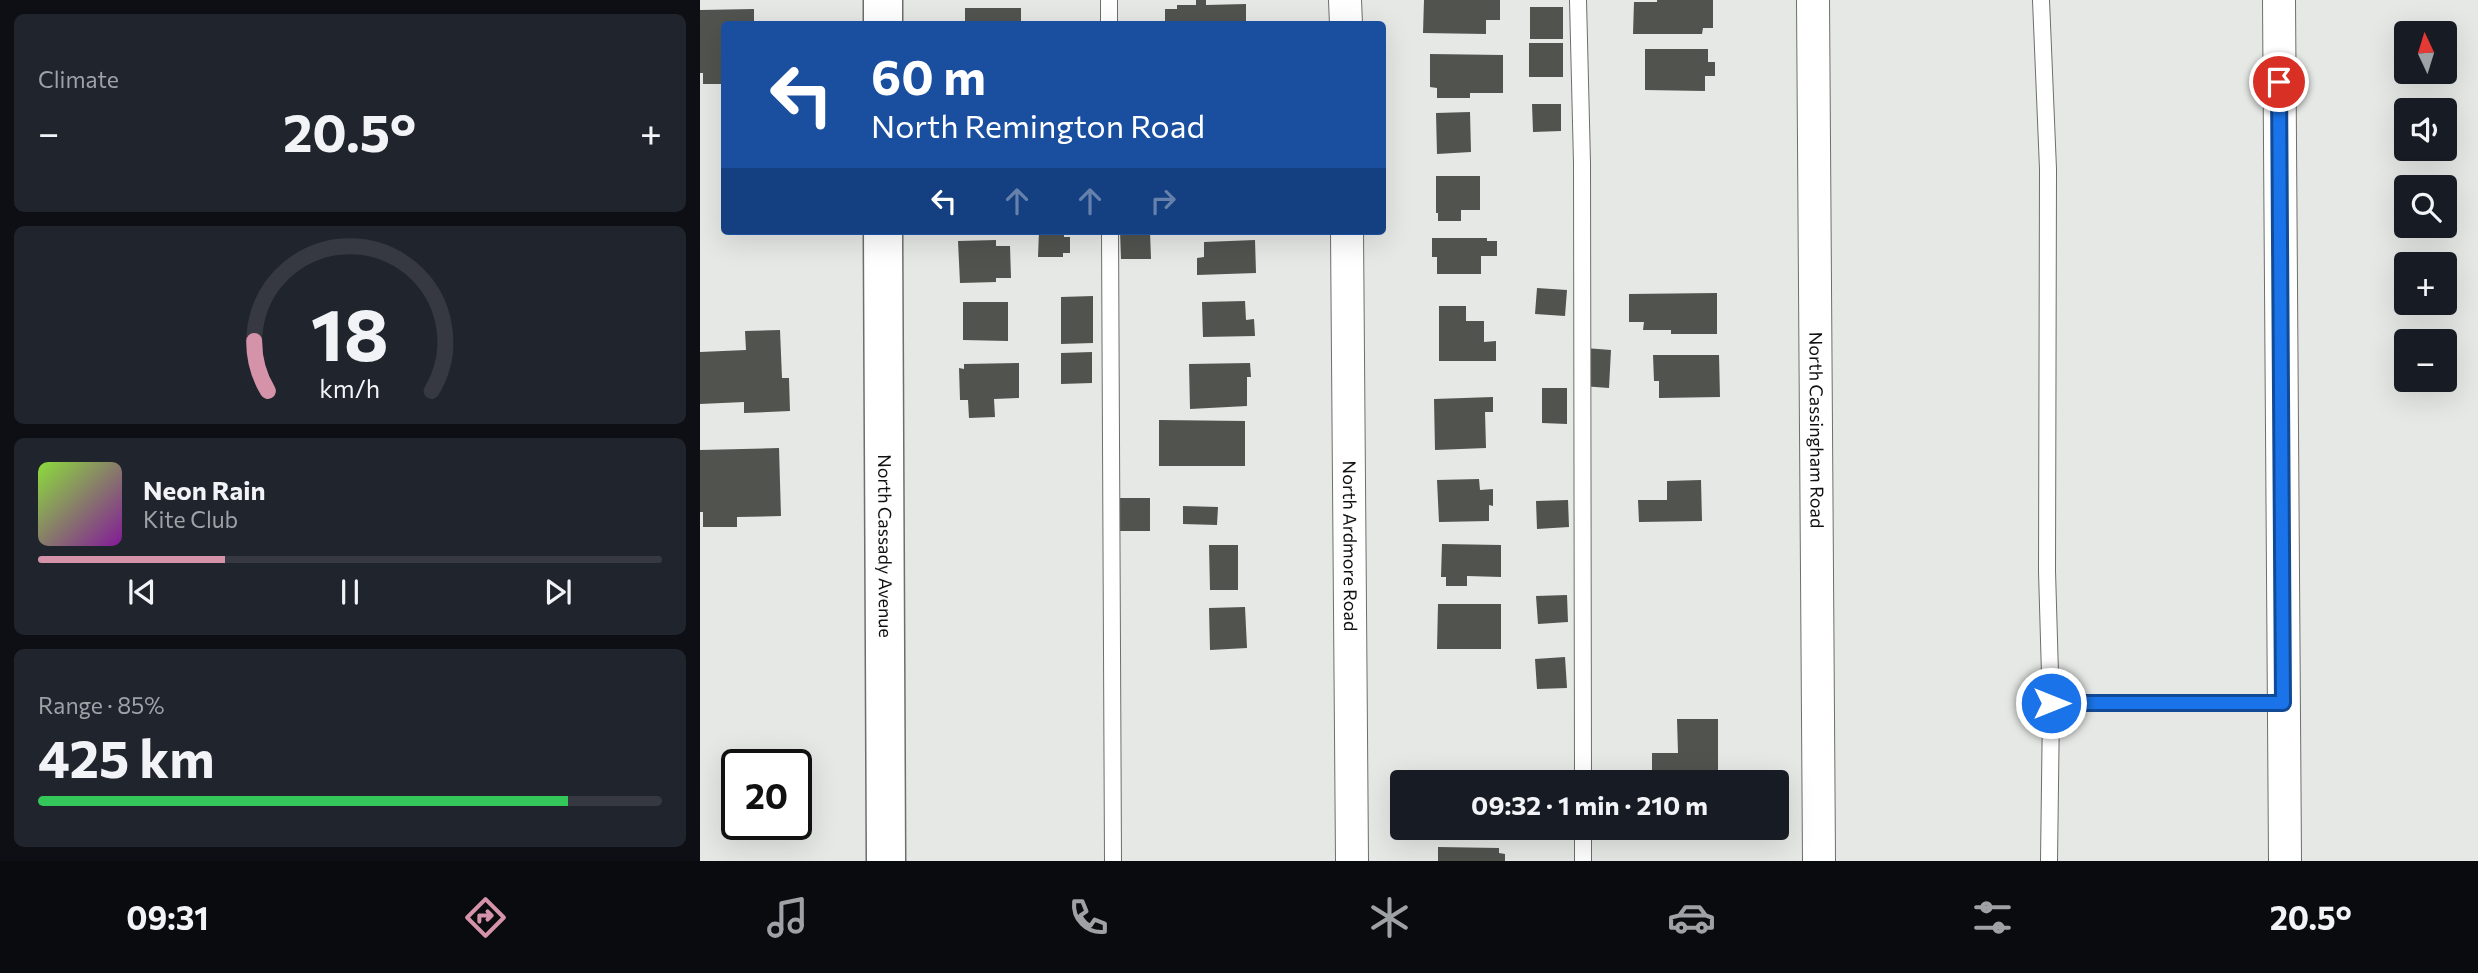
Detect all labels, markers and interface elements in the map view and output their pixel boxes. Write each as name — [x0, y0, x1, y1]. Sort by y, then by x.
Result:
north arrow — [2394, 21, 2457, 84]
map controls — [2394, 21, 2457, 392]
text: 60 m — [871, 45, 986, 105]
icon: left — [756, 49, 847, 140]
pin — [2249, 52, 2309, 112]
icon: arrive — [2260, 63, 2298, 101]
text: Climate — [38, 65, 119, 93]
button: sound — [2394, 98, 2457, 161]
text: 20.5° — [283, 99, 416, 163]
text: North Remington Road — [871, 105, 1205, 145]
text: − — [38, 108, 60, 155]
text: + — [640, 108, 662, 155]
button: search — [2394, 175, 2457, 238]
icon: left — [925, 182, 963, 220]
icon: ahead — [998, 182, 1036, 220]
icon: ahead — [1071, 182, 1109, 220]
icon: right — [1144, 182, 1182, 220]
button: + — [2394, 252, 2457, 315]
text: 18 — [311, 287, 389, 376]
button: − — [2394, 329, 2457, 392]
street label: North Cassingham Road — [1805, 332, 1829, 528]
text: km/h — [320, 372, 380, 402]
street label: North Cassady Avenue — [874, 454, 897, 638]
street label: North Ardmore Road — [1339, 460, 1362, 631]
text: Neon Rain — [143, 474, 266, 505]
text: Kite Club — [143, 505, 238, 533]
icon: previous — [123, 573, 161, 611]
icon: pause — [331, 573, 369, 611]
icon: next — [539, 573, 577, 611]
position arrow — [2014, 666, 2088, 740]
text: Range · 85% — [38, 691, 165, 719]
text: 425 km — [38, 725, 215, 789]
speed limit sign: 20 — [721, 749, 812, 840]
text: 09:32 · 1 min · 210 m — [1471, 789, 1708, 820]
icon: directions — [461, 893, 510, 942]
icon: music — [763, 893, 812, 942]
icon: phone — [1064, 893, 1113, 942]
icon: climate — [1365, 893, 1414, 942]
icon: car — [1667, 893, 1716, 942]
icon: filters — [1968, 893, 2017, 942]
text: 09:31 — [126, 897, 209, 937]
text: 20.5° — [2270, 897, 2352, 937]

